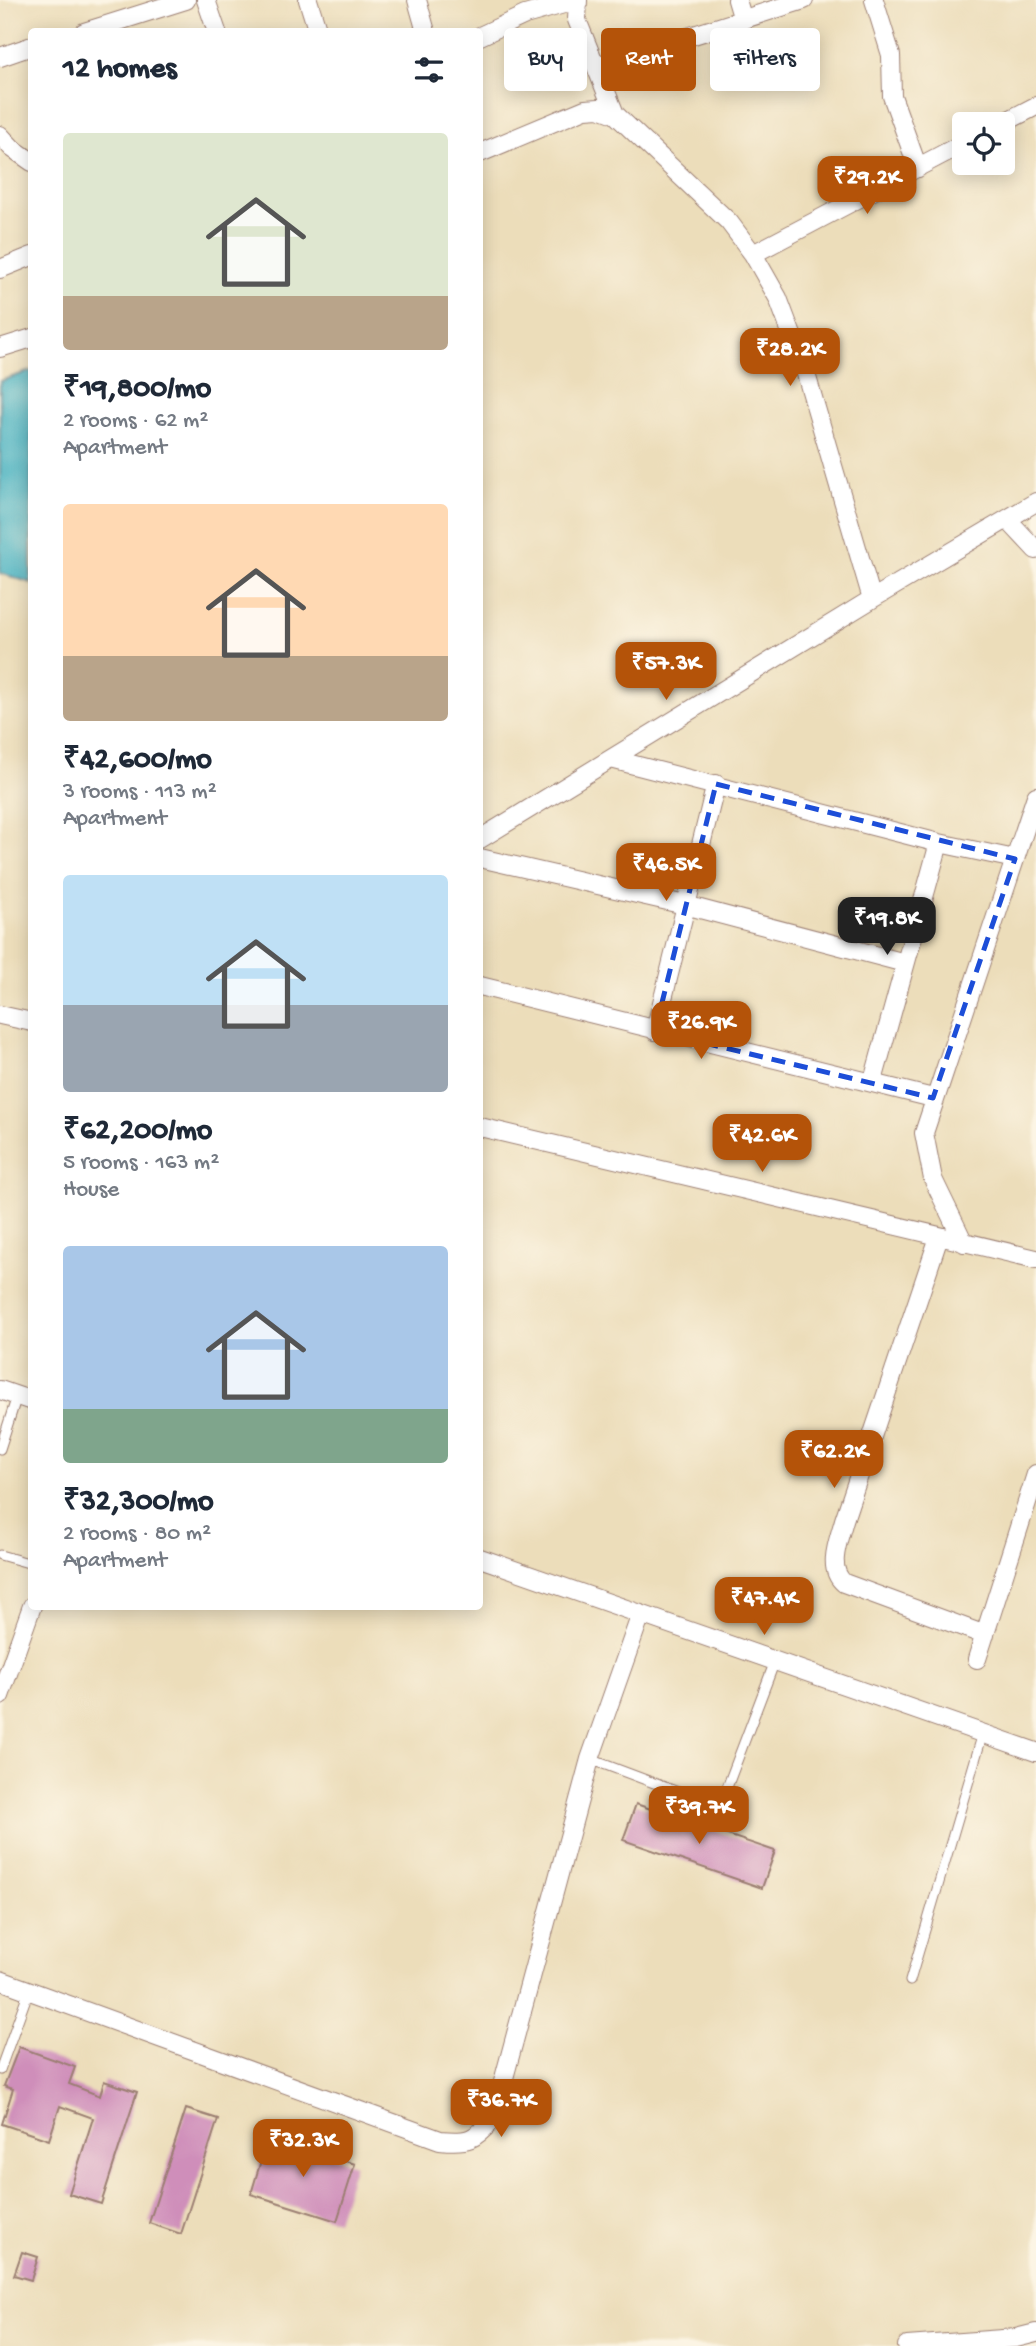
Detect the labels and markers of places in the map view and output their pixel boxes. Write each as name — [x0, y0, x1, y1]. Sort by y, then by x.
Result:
pin: ₹29.2K — [810, 156, 924, 216]
pin: ₹28.2K — [733, 328, 847, 388]
pin: ₹57.3K — [609, 642, 723, 702]
pin: ₹46.5K — [609, 844, 723, 903]
pin: ₹19.8K — [830, 898, 944, 957]
pin: ₹26.9K — [644, 1002, 758, 1061]
pin: ₹42.6K — [705, 1114, 819, 1174]
pin: ₹62.2K — [777, 1430, 891, 1490]
pin: ₹47.4K — [707, 1578, 821, 1637]
pin: ₹39.7K — [642, 1786, 756, 1846]
pin: ₹36.7K — [444, 2080, 558, 2139]
pin: ₹32.3K — [246, 2120, 360, 2179]

